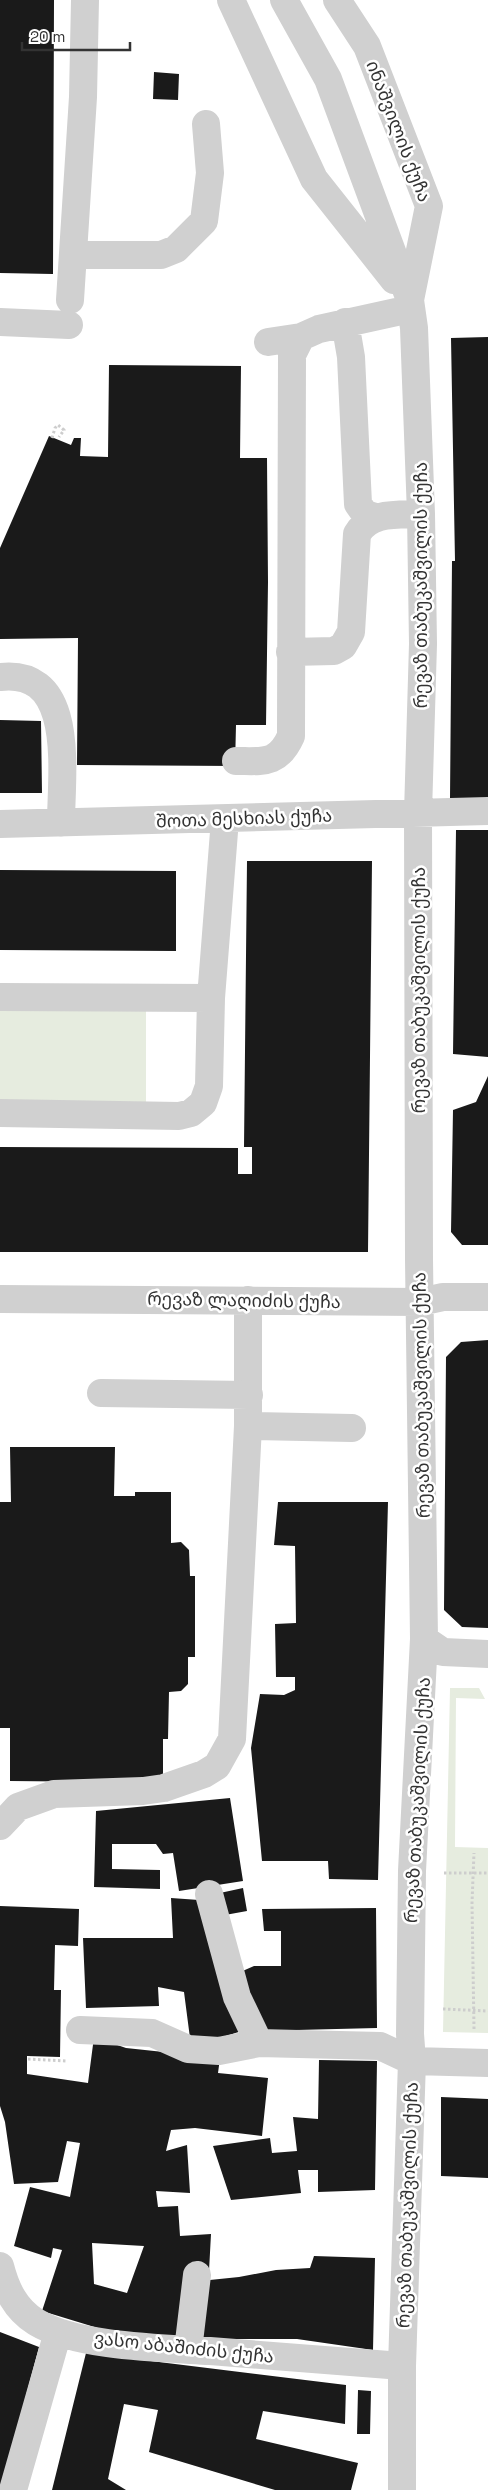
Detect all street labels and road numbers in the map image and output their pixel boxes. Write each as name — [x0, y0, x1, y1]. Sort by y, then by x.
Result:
street label: ინაშვილის ქუჩა — [361, 57, 437, 205]
street label: რევაზ თაბუკაშვილის ქუჩა — [409, 462, 432, 708]
street label: შოთა მესხიას ქუჩა — [156, 803, 332, 833]
street label: რევაზ თაბუკაშვილის ქუჩა — [407, 867, 430, 1113]
street label: რევაზ თაბუკაშვილის ქუჩა — [407, 1272, 435, 1518]
street label: რევაზ ლაღიძის ქუჩა — [147, 1287, 341, 1313]
street label: რევაზ თაბუკაშვილის ქუჩა — [399, 1676, 435, 1924]
street label: რევაზ თაბუკაშვილის ქუჩა — [391, 2082, 423, 2328]
street label: ვასო აბაშიძის ქუჩა — [93, 2326, 275, 2368]

